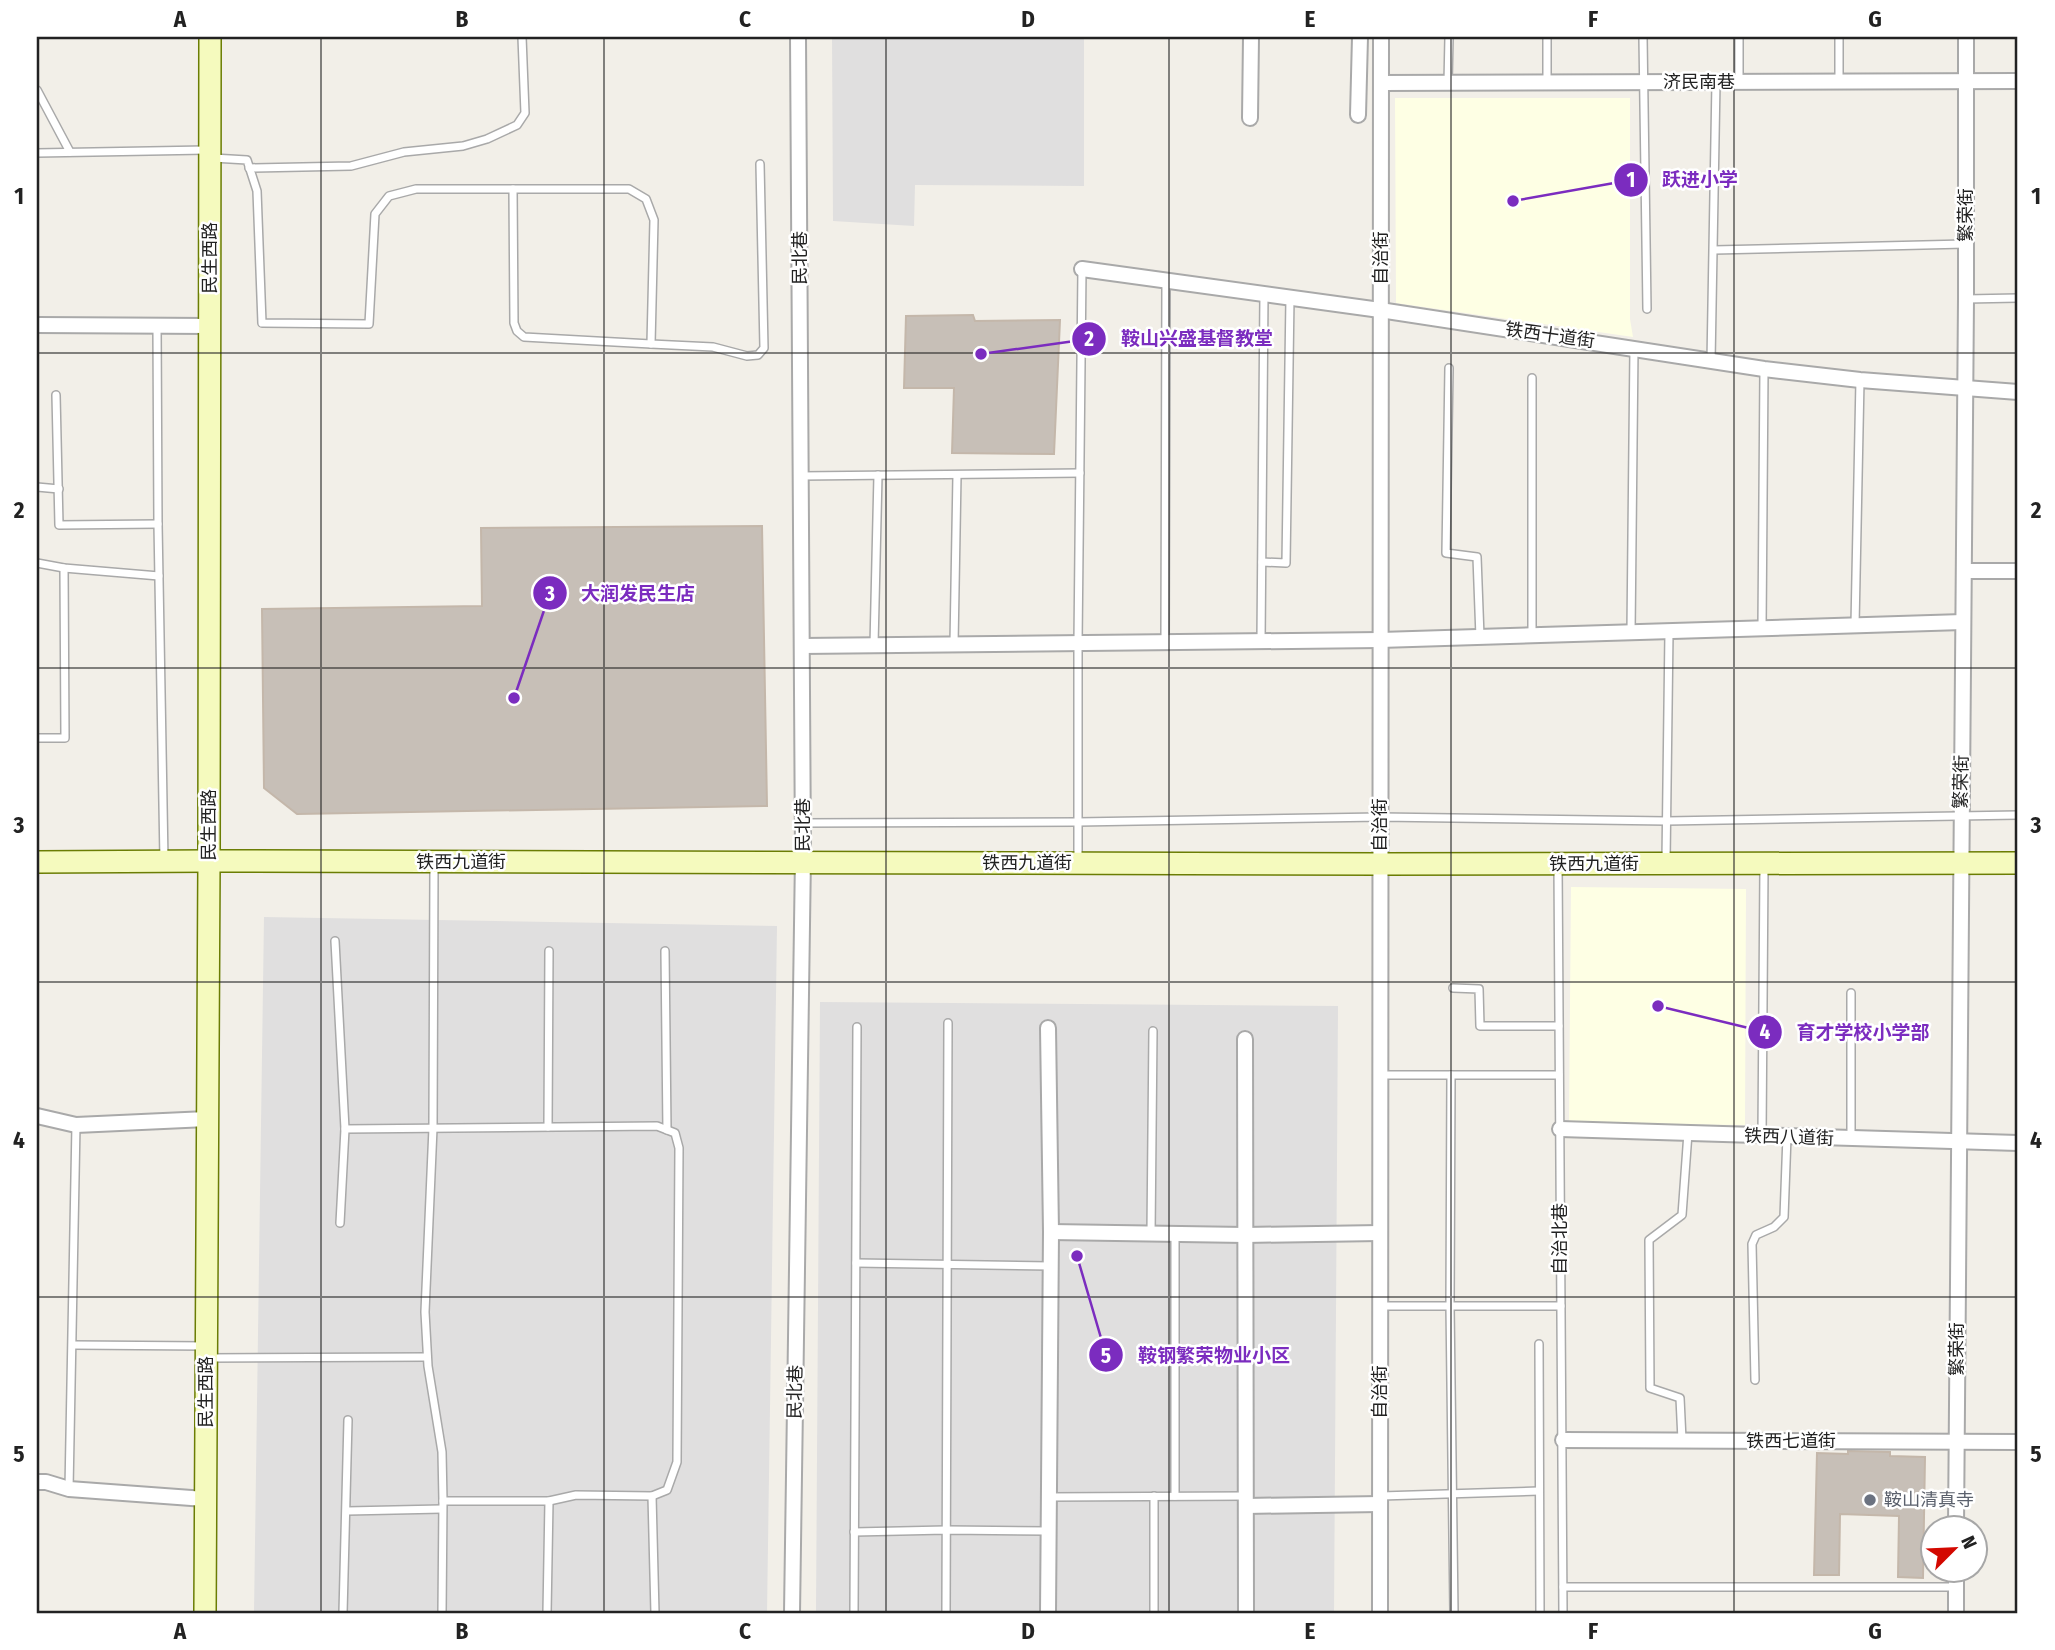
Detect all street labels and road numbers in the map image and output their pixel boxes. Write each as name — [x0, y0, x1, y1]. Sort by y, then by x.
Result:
street label: 济民南巷 — [1663, 71, 1735, 93]
street label: 繁荣街 — [1955, 188, 1977, 242]
street label: 民生西路 — [199, 222, 221, 294]
street label: 民北巷 — [789, 231, 811, 285]
street label: 自治街 — [1370, 231, 1392, 285]
street label: 铁西十道街 — [1504, 318, 1596, 352]
street label: 繁荣街 — [1950, 755, 1972, 809]
street label: 民生西路 — [198, 789, 220, 861]
street label: 民北巷 — [792, 798, 814, 852]
street label: 自治街 — [1369, 798, 1391, 852]
street label: 铁西九道街 — [416, 851, 506, 873]
street label: 铁西九道街 — [982, 852, 1072, 874]
street label: 铁西九道街 — [1549, 853, 1639, 875]
street label: 铁西八道街 — [1744, 1124, 1834, 1150]
street label: 自治北巷 — [1549, 1203, 1571, 1275]
street label: 繁荣街 — [1946, 1322, 1968, 1376]
street label: 民生西路 — [195, 1356, 217, 1428]
street label: 民北巷 — [784, 1365, 806, 1419]
street label: 自治街 — [1369, 1365, 1391, 1419]
street label: 铁西七道街 — [1746, 1430, 1836, 1452]

